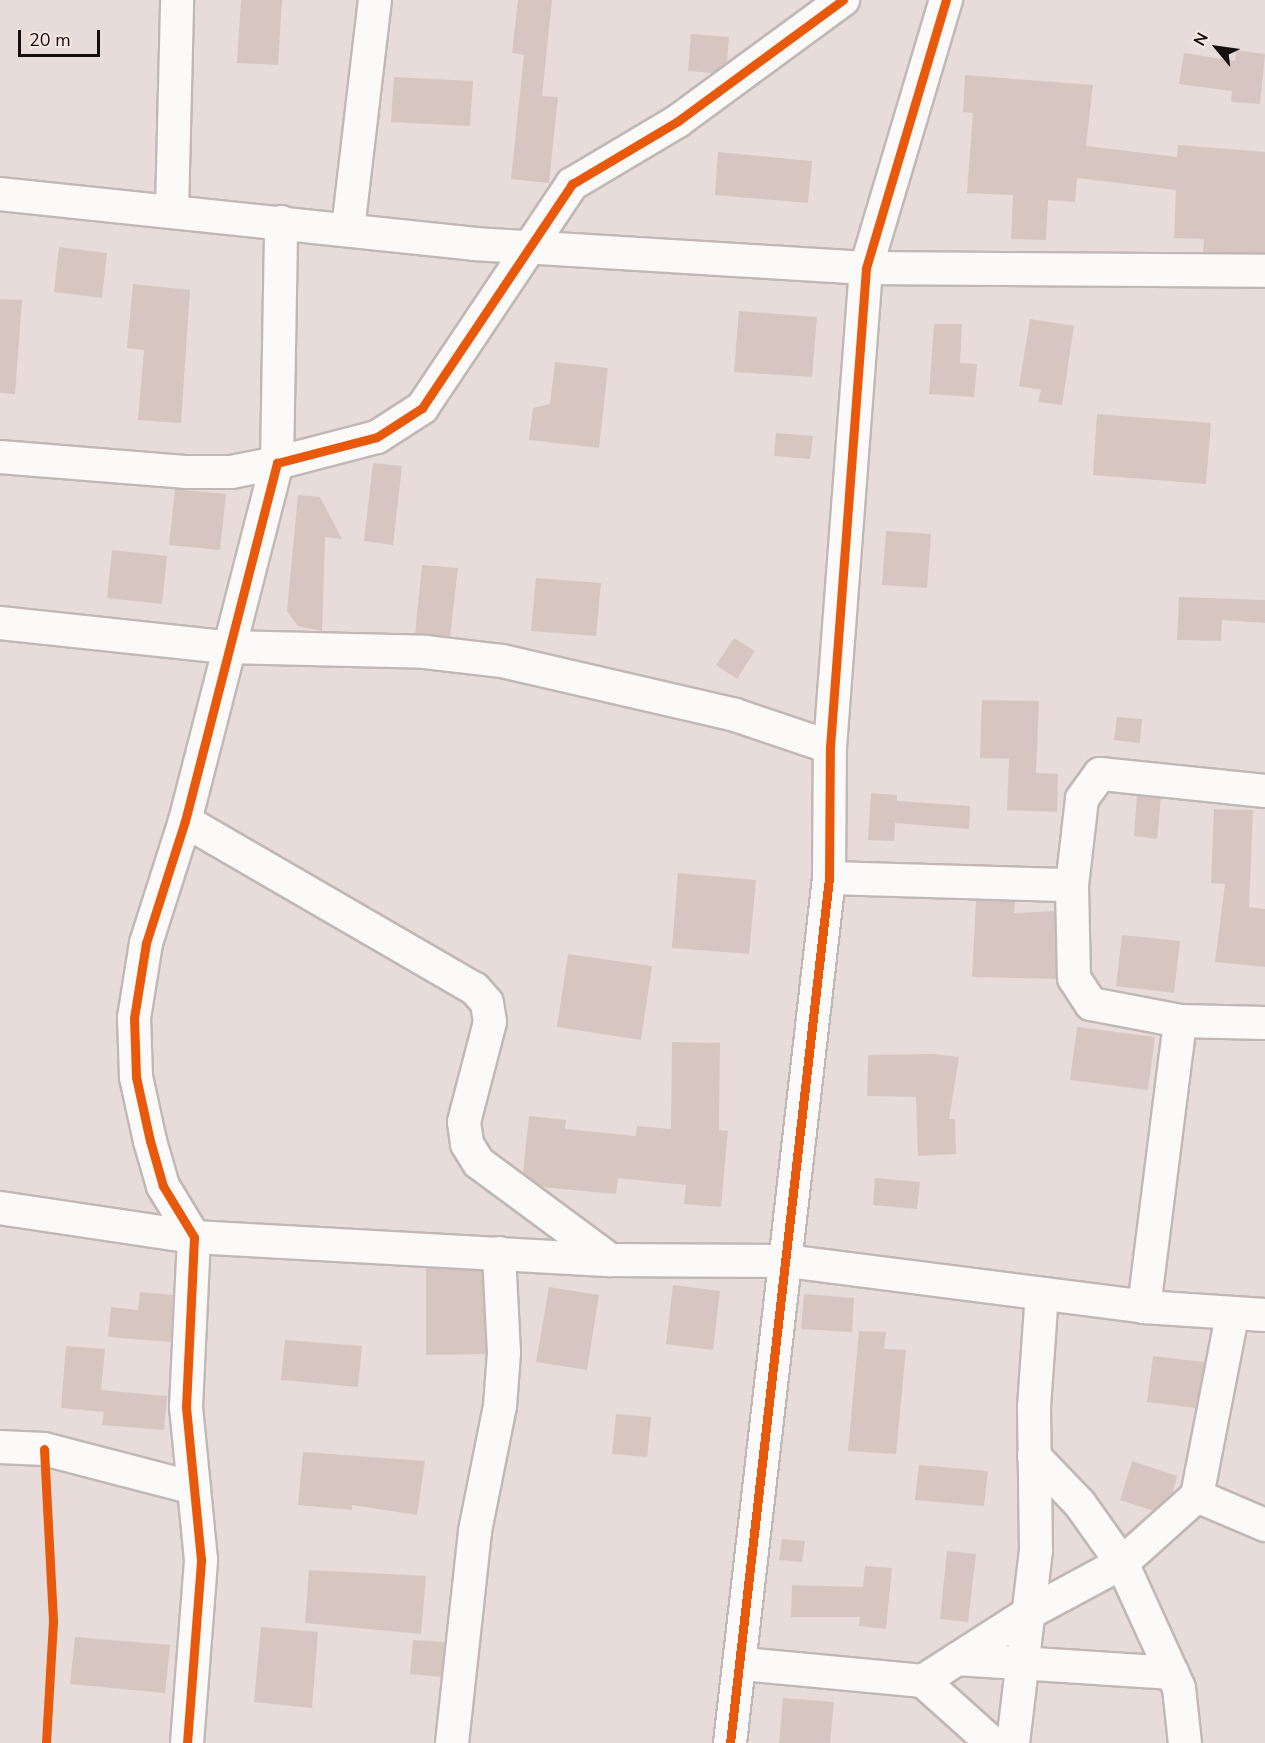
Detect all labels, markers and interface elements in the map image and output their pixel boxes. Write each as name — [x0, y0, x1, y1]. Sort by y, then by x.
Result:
scale bar — [21, 18, 104, 56]
north arrow — [1187, 18, 1247, 78]
text: 20 m — [29, 28, 71, 52]
text: N — [1189, 29, 1214, 50]

